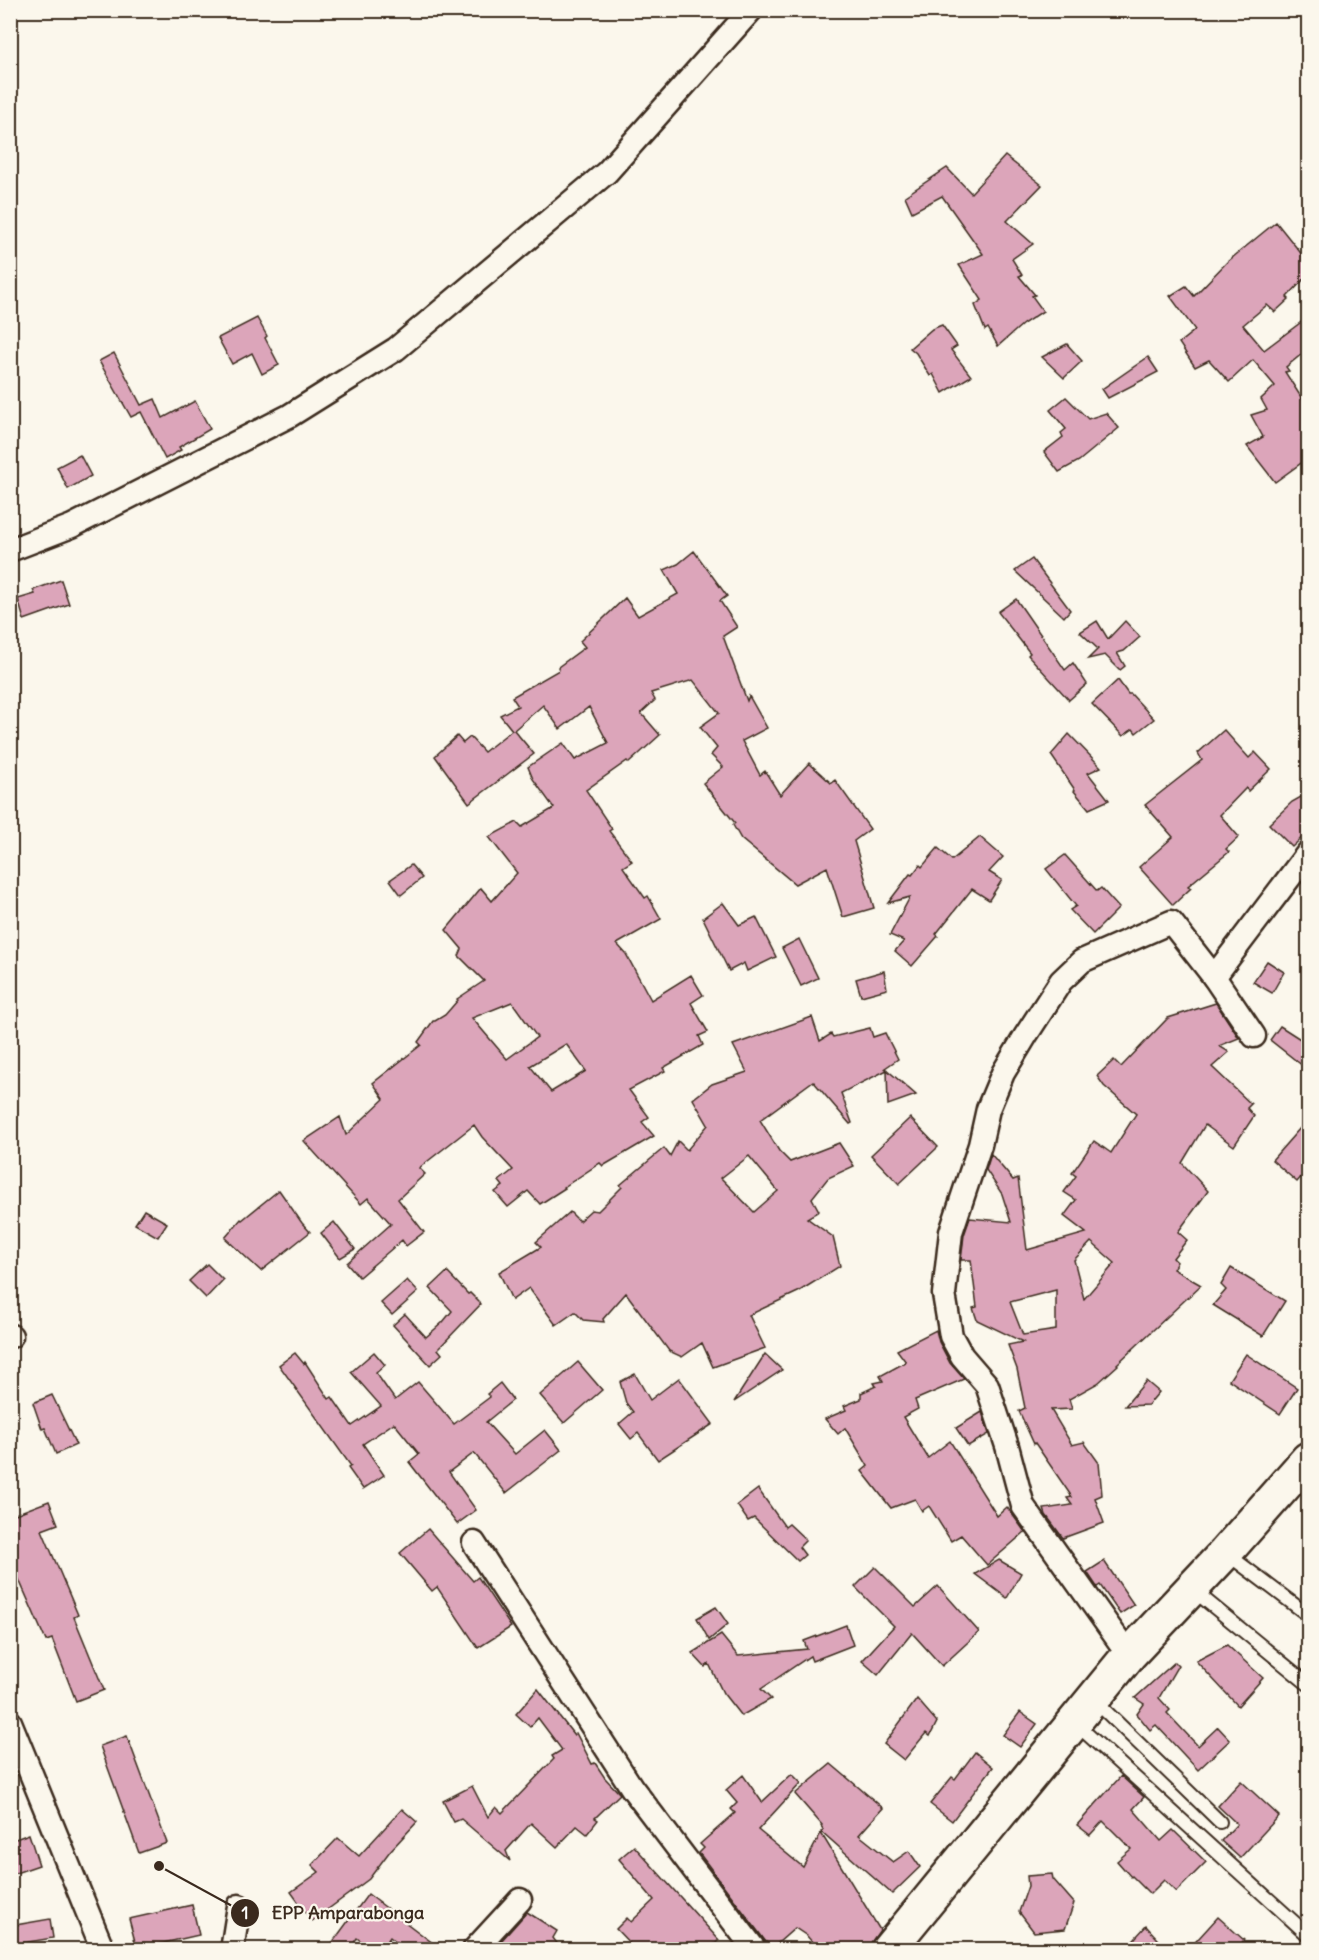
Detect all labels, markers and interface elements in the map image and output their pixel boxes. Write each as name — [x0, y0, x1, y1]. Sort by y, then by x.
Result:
callout: EPP Amparabonga — [230, 1895, 436, 1931]
text: 1 — [241, 1901, 249, 1924]
text: EPP Amparabonga — [272, 1901, 424, 1924]

